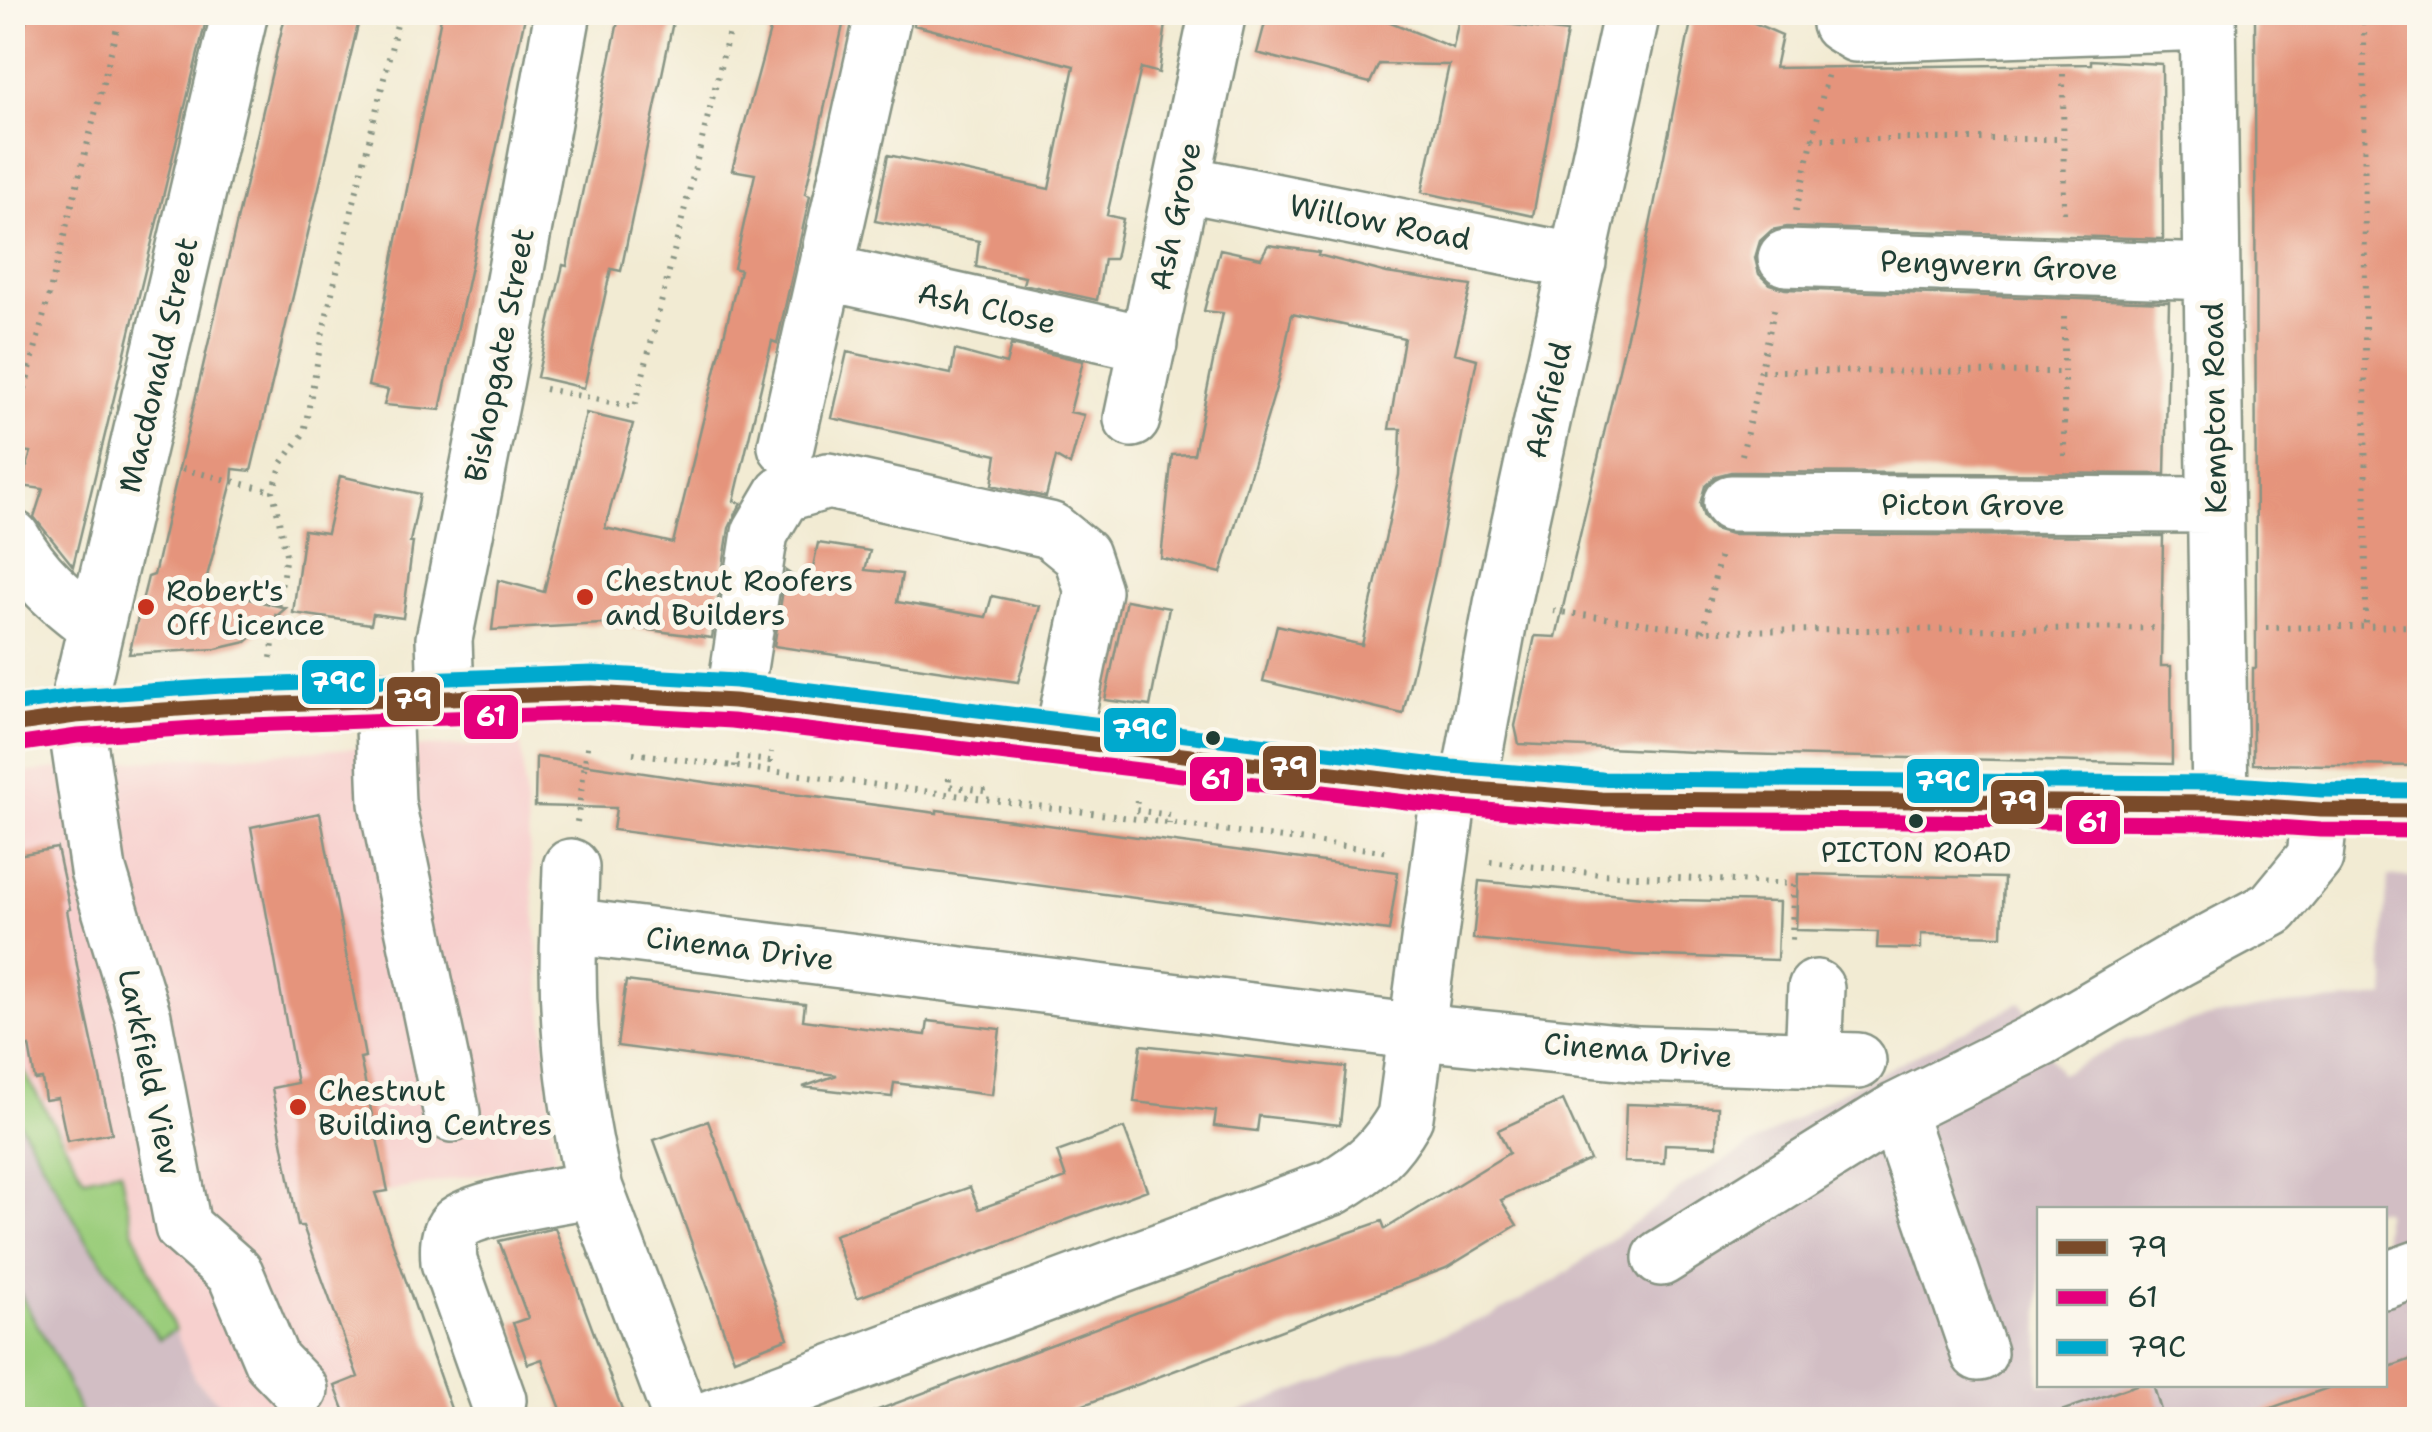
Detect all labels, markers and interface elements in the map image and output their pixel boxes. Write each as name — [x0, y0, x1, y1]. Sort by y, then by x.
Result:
street label: Ash Grove — [1139, 138, 1211, 294]
street label: Willow Road — [1286, 184, 1474, 260]
street label: Bishopgate Street — [454, 225, 544, 485]
street label: Macdonald Street — [109, 233, 207, 497]
street label: Pengwern Grove — [1879, 240, 2119, 290]
street label: Ash Close — [914, 272, 1060, 344]
street label: Kempton Road — [2192, 302, 2236, 514]
street label: Ashfield — [1515, 338, 1581, 462]
street label: Picton Grove — [1881, 484, 2065, 525]
place label: Chestnut Roofers and Builders — [605, 560, 853, 635]
place label: Robert's Off Licence — [166, 570, 325, 645]
marker: Chestnut Roofers and Builders — [574, 586, 596, 608]
marker: Robert's Off Licence — [135, 596, 157, 618]
line badge: 79C — [300, 658, 377, 706]
text: 79C — [310, 663, 366, 701]
line badge: 79 — [385, 675, 442, 723]
text: 79 — [394, 680, 432, 718]
line badge: 61 — [462, 693, 520, 741]
text: 61 — [476, 697, 506, 735]
line badge: 79C — [1102, 706, 1178, 754]
text: 79C — [1112, 710, 1168, 748]
unlabelled marker — [1203, 728, 1223, 748]
line badge: 79 — [1261, 744, 1318, 792]
text: 79 — [1270, 748, 1308, 786]
line badge: 61 — [1188, 755, 1245, 803]
line badge: 79C — [1905, 757, 1981, 805]
text: 61 — [1201, 760, 1231, 798]
text: 79C — [1915, 762, 1971, 800]
line badge: 79 — [1989, 778, 2046, 826]
text: 79 — [1999, 782, 2037, 820]
line badge: 61 — [2064, 798, 2122, 846]
text: 61 — [2078, 803, 2108, 841]
marker: PICTON ROAD — [1906, 811, 1926, 831]
place label: PICTON ROAD — [1821, 833, 2011, 871]
street label: Cinema Drive — [643, 916, 837, 980]
street label: Larkfield View — [108, 965, 192, 1179]
street label: Cinema Drive — [1542, 1023, 1734, 1077]
place label: Chestnut Building Centres — [318, 1070, 552, 1145]
marker: Chestnut Building Centres — [287, 1096, 309, 1118]
legend — [2037, 1207, 2387, 1387]
text: 79 — [2127, 1226, 2168, 1267]
text: 61 — [2127, 1276, 2158, 1317]
text: 79C — [2127, 1326, 2186, 1367]

